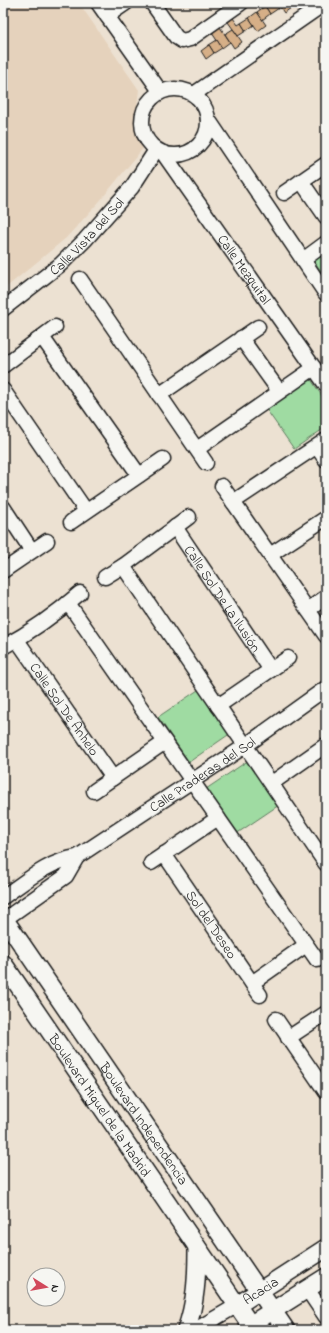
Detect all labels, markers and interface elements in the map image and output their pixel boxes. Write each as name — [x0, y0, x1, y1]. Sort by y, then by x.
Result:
street label: Calle Vista del Sol — [45, 194, 130, 281]
street label: Calle Mezquital — [211, 231, 275, 309]
street label: Calle Sol De La Ilusión — [178, 541, 265, 657]
street label: Calle Sol De Anhelo — [24, 659, 104, 761]
street label: Calle Praderas del Sol — [146, 732, 261, 818]
street label: Sol del Deseo — [180, 887, 242, 964]
street label: Boulevard Miguel de la Madrid — [42, 1029, 155, 1182]
street label: Boulevard Independencia — [93, 1058, 193, 1190]
north arrow — [26, 1267, 66, 1307]
street label: Acacia — [239, 1272, 283, 1311]
text: N — [46, 1284, 63, 1294]

